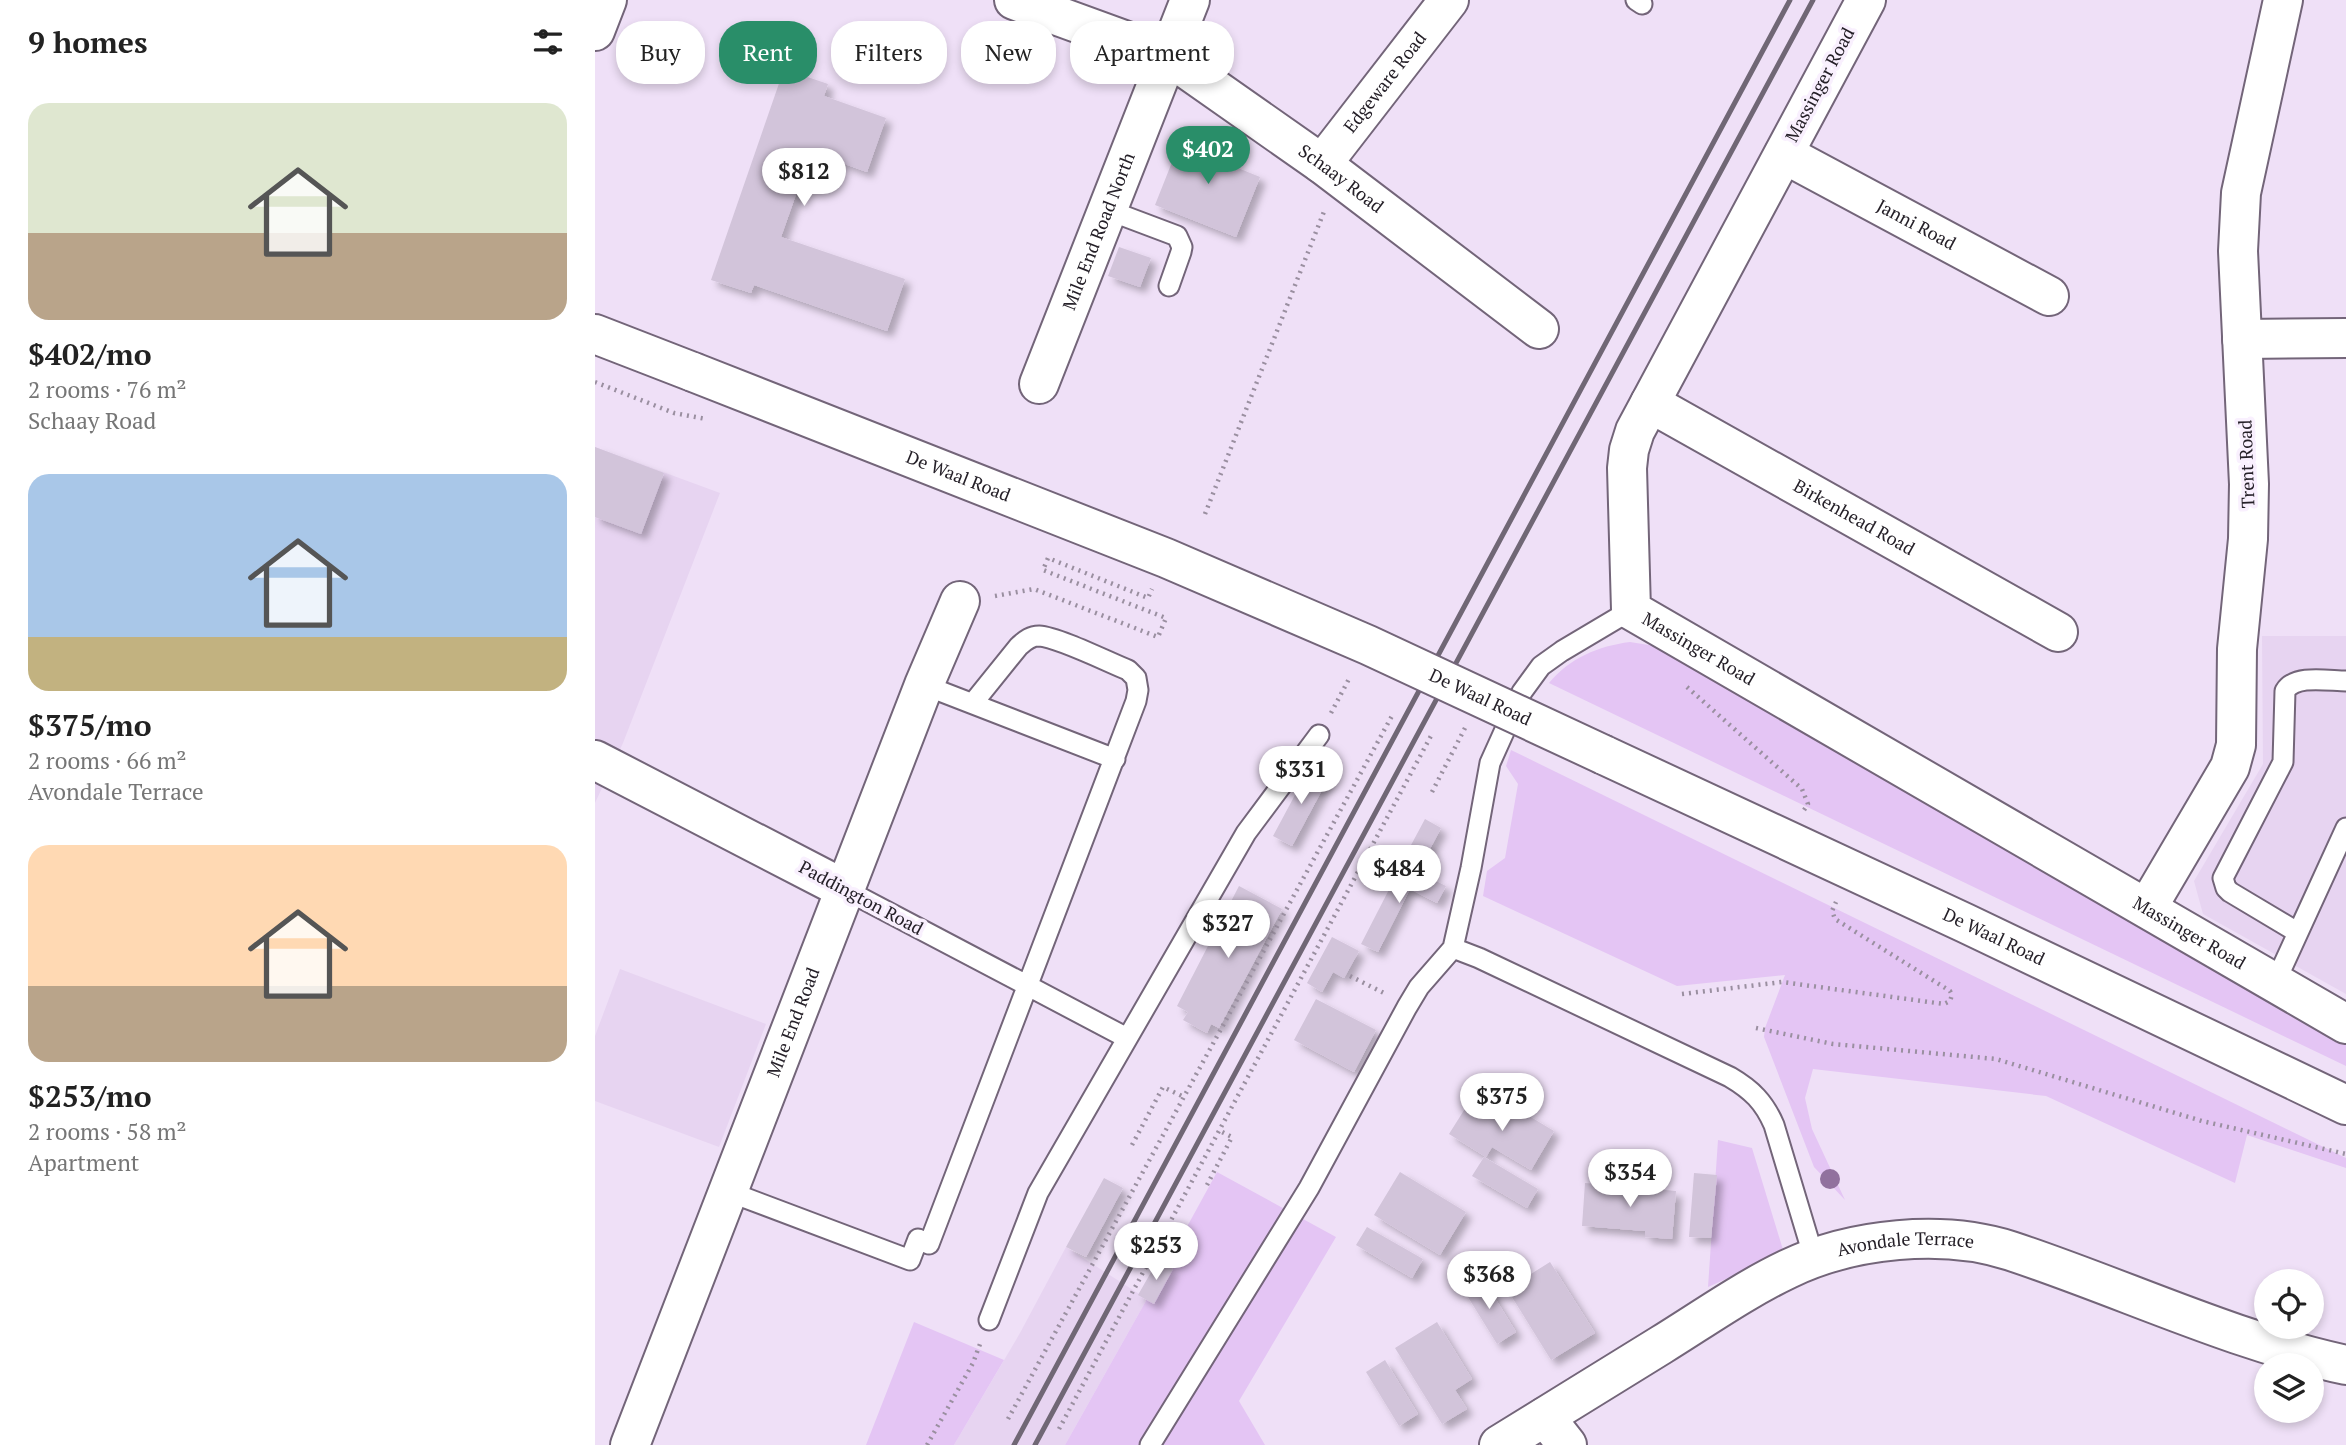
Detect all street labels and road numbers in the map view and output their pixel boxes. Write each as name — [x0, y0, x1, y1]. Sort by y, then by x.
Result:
street label: Massinger Road — [1779, 23, 1859, 146]
street label: Edgeware Road — [1338, 26, 1431, 137]
street label: Schaay Road — [1294, 138, 1389, 218]
street label: Mile End Road North — [1056, 148, 1140, 313]
street label: Janni Road — [1873, 193, 1961, 255]
street label: Trent Road — [2232, 419, 2260, 509]
street label: De Waal Road — [903, 444, 1014, 507]
street label: Birkenhead Road — [1790, 473, 1920, 560]
street label: Massinger Road — [1638, 606, 1760, 690]
street label: De Waal Road — [1426, 662, 1536, 731]
street label: Paddington Road — [795, 854, 928, 940]
street label: Massinger Road — [2129, 890, 2250, 974]
street label: De Waal Road — [1939, 901, 2049, 970]
street label: Mile End Road — [760, 964, 825, 1080]
street label: Avondale Terrace — [1834, 1226, 1976, 1261]

